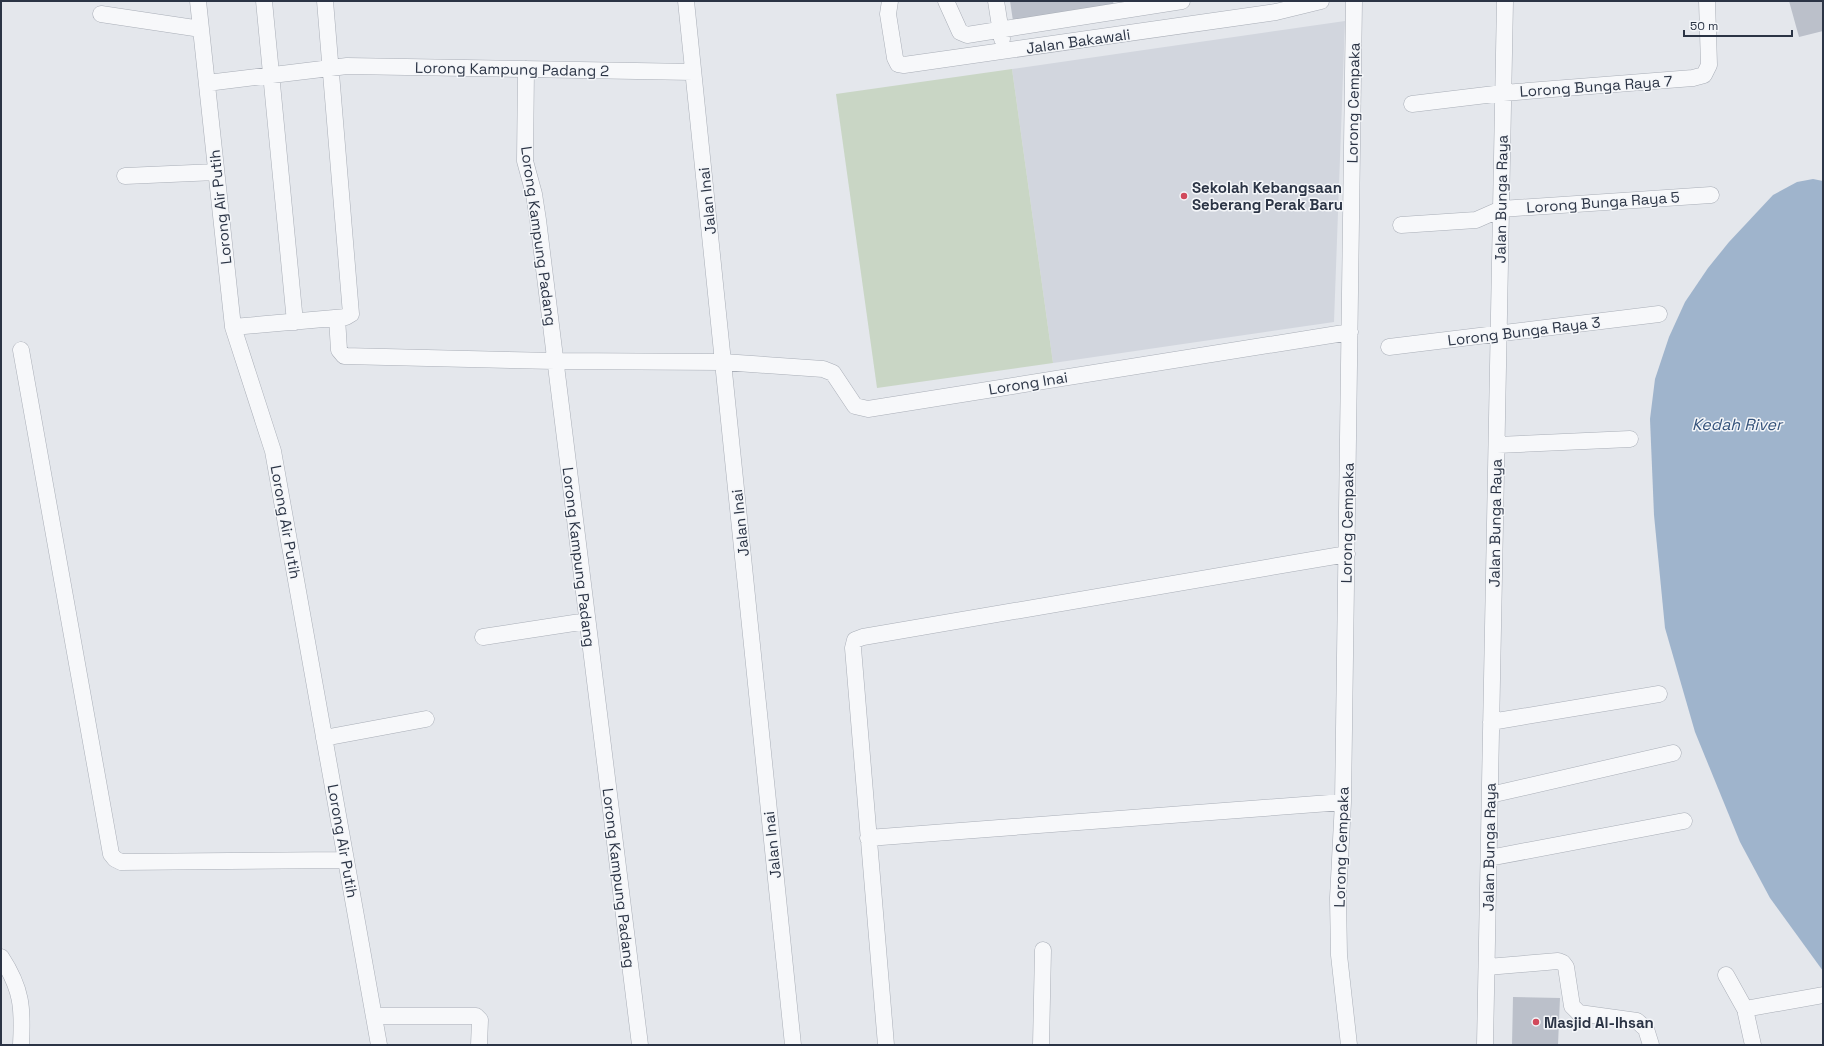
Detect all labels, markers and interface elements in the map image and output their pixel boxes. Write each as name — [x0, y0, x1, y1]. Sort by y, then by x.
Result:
scale bar — [1684, 12, 1792, 38]
text: 50 m — [1690, 18, 1718, 34]
street label: Jalan Bakawali — [1025, 24, 1131, 58]
street label: Lorong Cempaka — [1342, 42, 1364, 164]
street label: Lorong Kampung Padang 2 — [415, 58, 609, 80]
street label: Lorong Bunga Raya 7 — [1519, 71, 1673, 101]
street label: Jalan Bunga Raya — [1490, 134, 1512, 263]
street label: Lorong Kampung Padang — [517, 145, 561, 327]
street label: Lorong Air Putih — [205, 149, 235, 265]
street label: Jalan Inai — [694, 166, 720, 236]
place label: Sekolah Kebangsaan Seberang Perak Baru — [1192, 178, 1343, 214]
street label: Lorong Bunga Raya 5 — [1526, 187, 1680, 217]
marker: Sekolah Kebangsaan Seberang Perak Baru — [1179, 191, 1189, 201]
street label: Lorong Bunga Raya 3 — [1447, 312, 1601, 350]
street label: Lorong Inai — [987, 367, 1069, 399]
water label: Kedah River — [1692, 414, 1784, 435]
street label: Jalan Bunga Raya — [1484, 458, 1506, 587]
street label: Lorong Cempaka — [1336, 462, 1358, 584]
street label: Lorong Air Putih — [267, 464, 305, 580]
street label: Lorong Kampung Padang — [559, 466, 599, 648]
street label: Jalan Inai — [727, 488, 753, 558]
street label: Jalan Bunga Raya — [1478, 782, 1500, 911]
street label: Lorong Air Putih — [324, 783, 362, 899]
street label: Lorong Cempaka — [1329, 786, 1353, 908]
street label: Lorong Kampung Padang — [599, 787, 639, 969]
street label: Jalan Inai — [759, 810, 785, 880]
place label: Masjid Al-Ihsan — [1544, 1013, 1654, 1032]
marker: Masjid Al-Ihsan — [1531, 1017, 1541, 1027]

